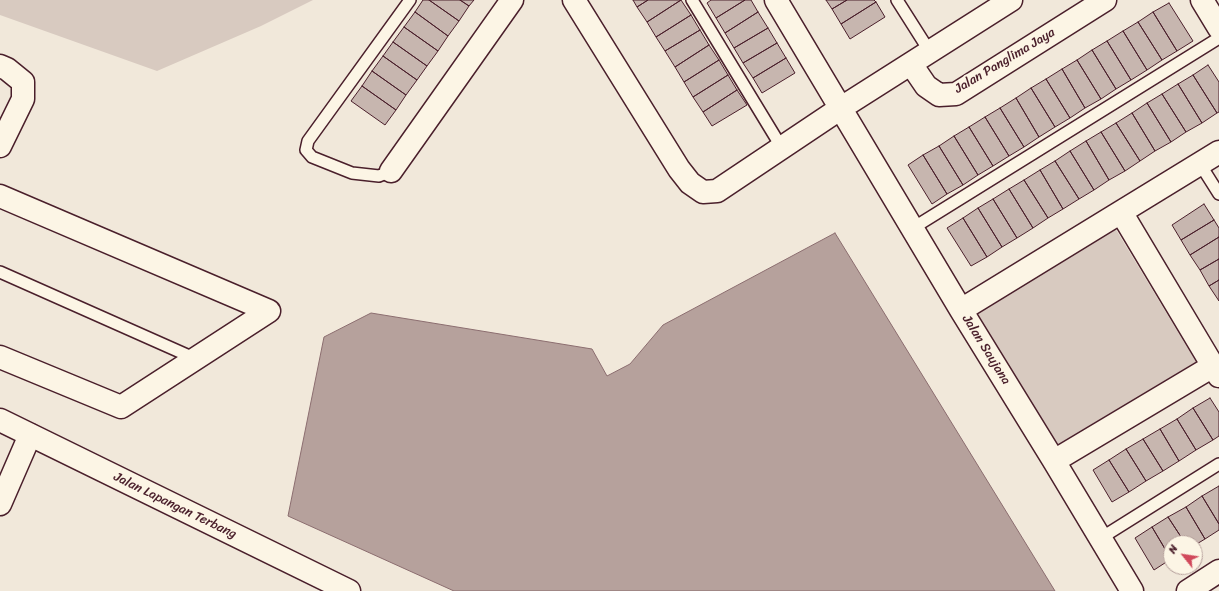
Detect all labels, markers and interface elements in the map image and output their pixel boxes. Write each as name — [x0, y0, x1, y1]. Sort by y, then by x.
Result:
street label: Jalan Panglima Jaya — [952, 25, 1058, 97]
street label: Jalan Saujana — [958, 312, 1014, 388]
street label: Jalan Lapangan Terbang — [111, 469, 239, 543]
north arrow — [1163, 535, 1203, 575]
text: N — [1163, 541, 1183, 557]

